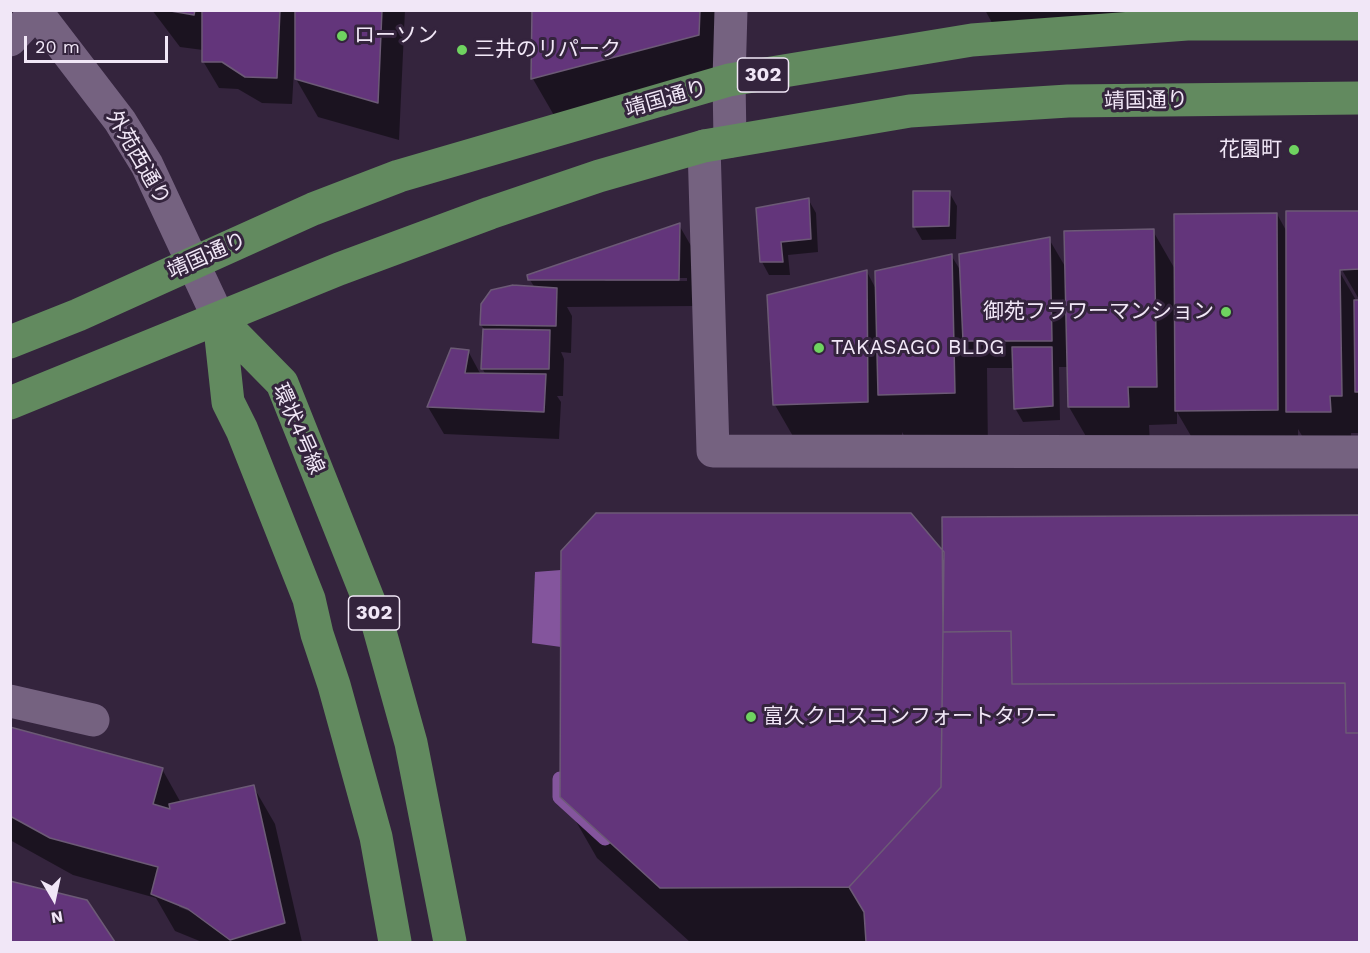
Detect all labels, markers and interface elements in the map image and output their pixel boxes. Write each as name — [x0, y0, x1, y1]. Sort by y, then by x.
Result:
place label: ローソン — [354, 23, 438, 49]
scale bar — [27, 24, 171, 62]
marker: ローソン — [335, 29, 349, 43]
text: 20 m — [35, 36, 80, 57]
place label: 三井のリパーク — [474, 37, 621, 63]
marker: 三井のリパーク — [455, 43, 469, 57]
road number: 302 — [738, 58, 789, 92]
street label: 靖国通り — [622, 75, 710, 123]
street label: 靖国通り — [1104, 88, 1188, 114]
street label: 外苑西通り — [101, 106, 175, 210]
place label: 花園町 — [1219, 137, 1282, 163]
marker: 花園町 — [1287, 143, 1301, 157]
street label: 靖国通り — [164, 227, 250, 285]
place label: 御苑フラワーマンション — [983, 299, 1214, 325]
marker: 御苑フラワーマンション — [1219, 305, 1233, 319]
place label: TAKASAGO BLDG — [831, 335, 1004, 361]
marker: TAKASAGO BLDG — [812, 341, 826, 355]
street label: 環状4号線 — [267, 380, 329, 478]
road number: 302 — [348, 596, 400, 630]
place label: 富久クロスコンフォートタワー — [763, 704, 1057, 730]
marker: 富久クロスコンフォートタワー — [744, 710, 758, 724]
north arrow — [24, 869, 84, 929]
text: N — [50, 907, 64, 928]

